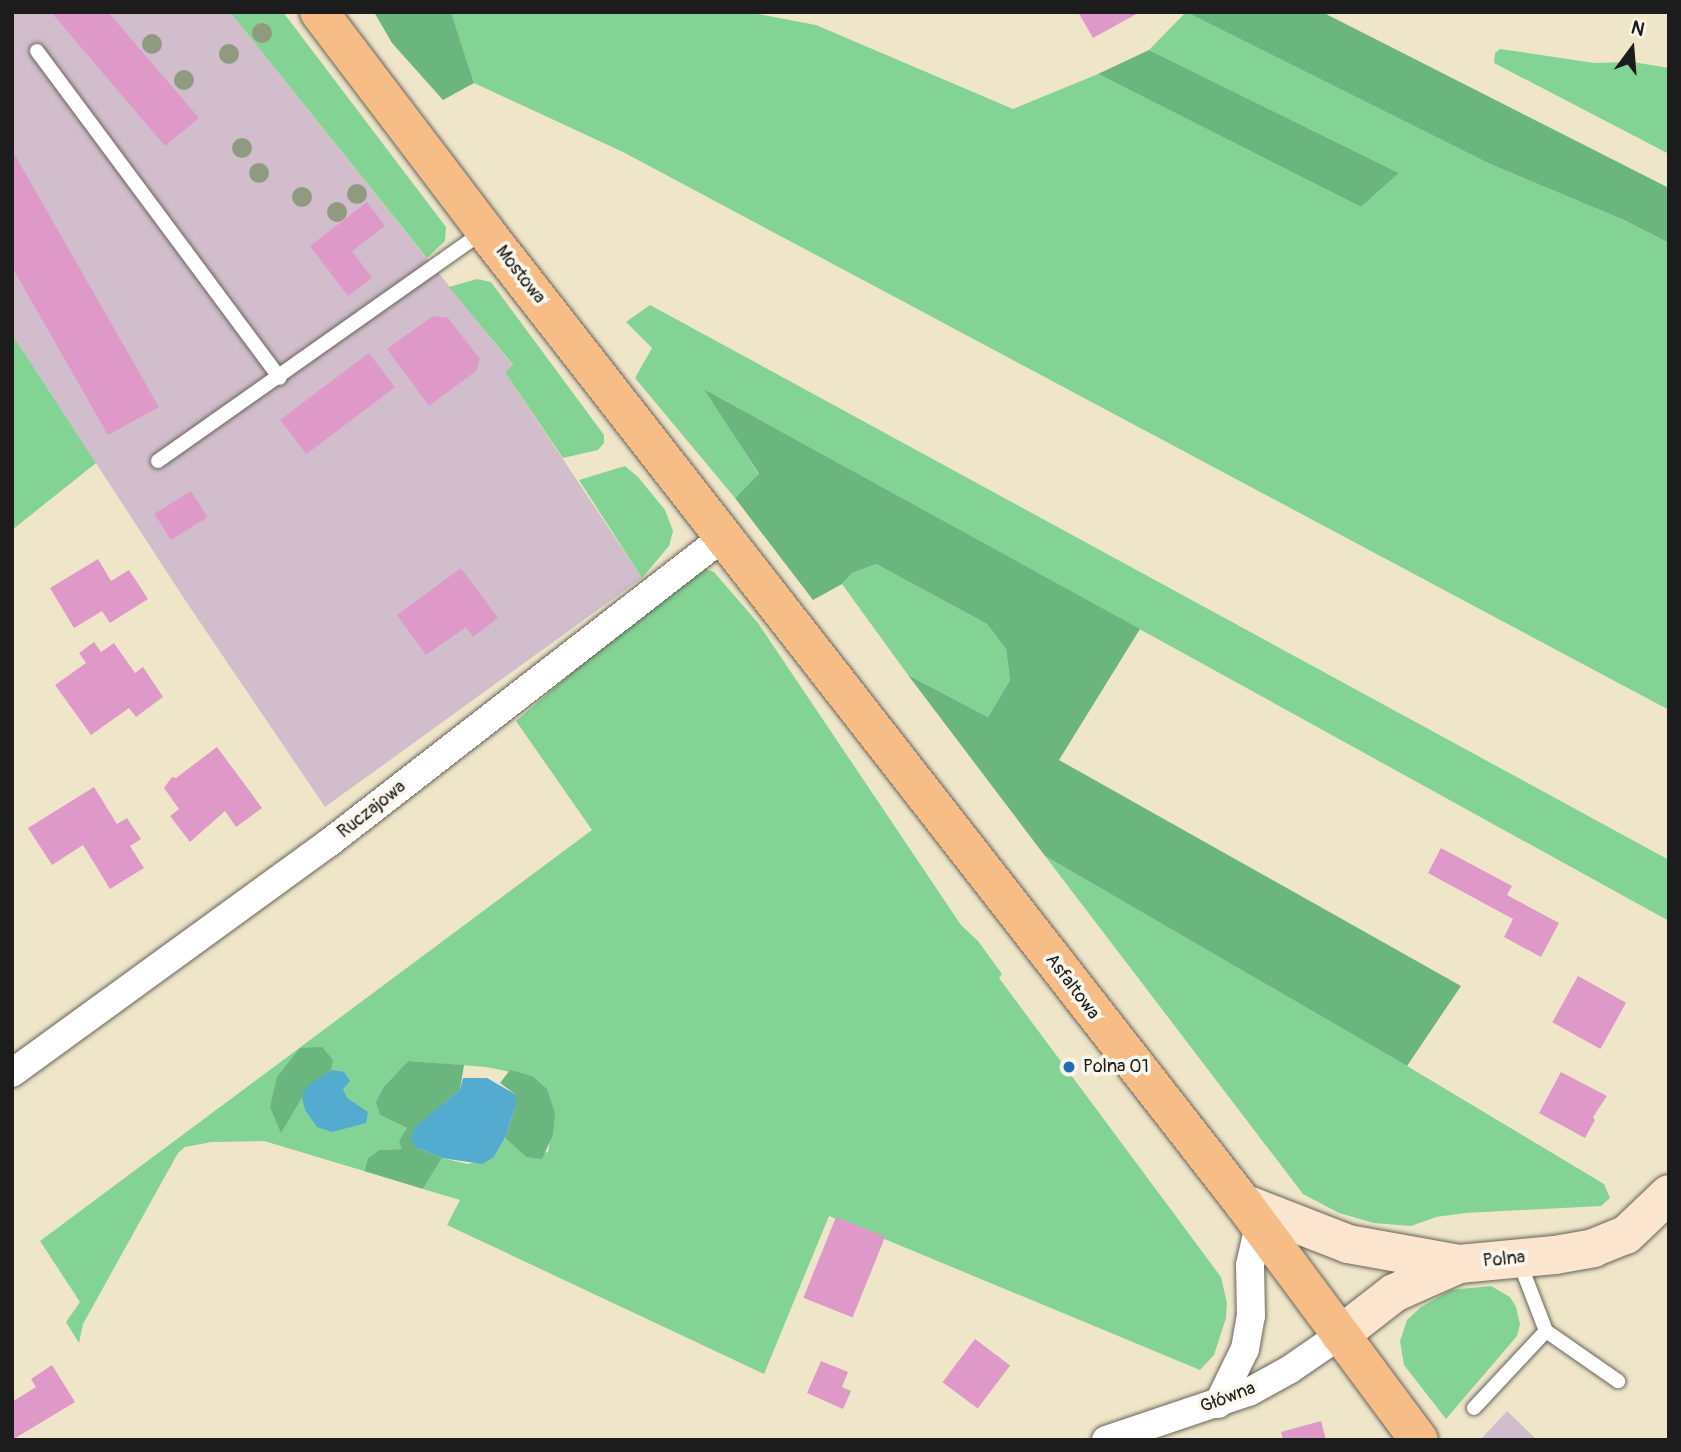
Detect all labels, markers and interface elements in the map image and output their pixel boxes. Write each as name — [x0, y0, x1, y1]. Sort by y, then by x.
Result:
north arrow — [1597, 14, 1667, 84]
text: N — [1628, 16, 1647, 42]
street label: Mostowa — [491, 242, 549, 308]
street label: Ruczajowa — [334, 777, 410, 843]
street label: Asfaltowa — [1040, 950, 1104, 1024]
place label: Polna 01 — [1083, 1056, 1149, 1078]
marker: Polna 01 — [1061, 1059, 1077, 1075]
street label: Polna — [1482, 1247, 1526, 1273]
street label: Główna — [1198, 1378, 1258, 1418]

